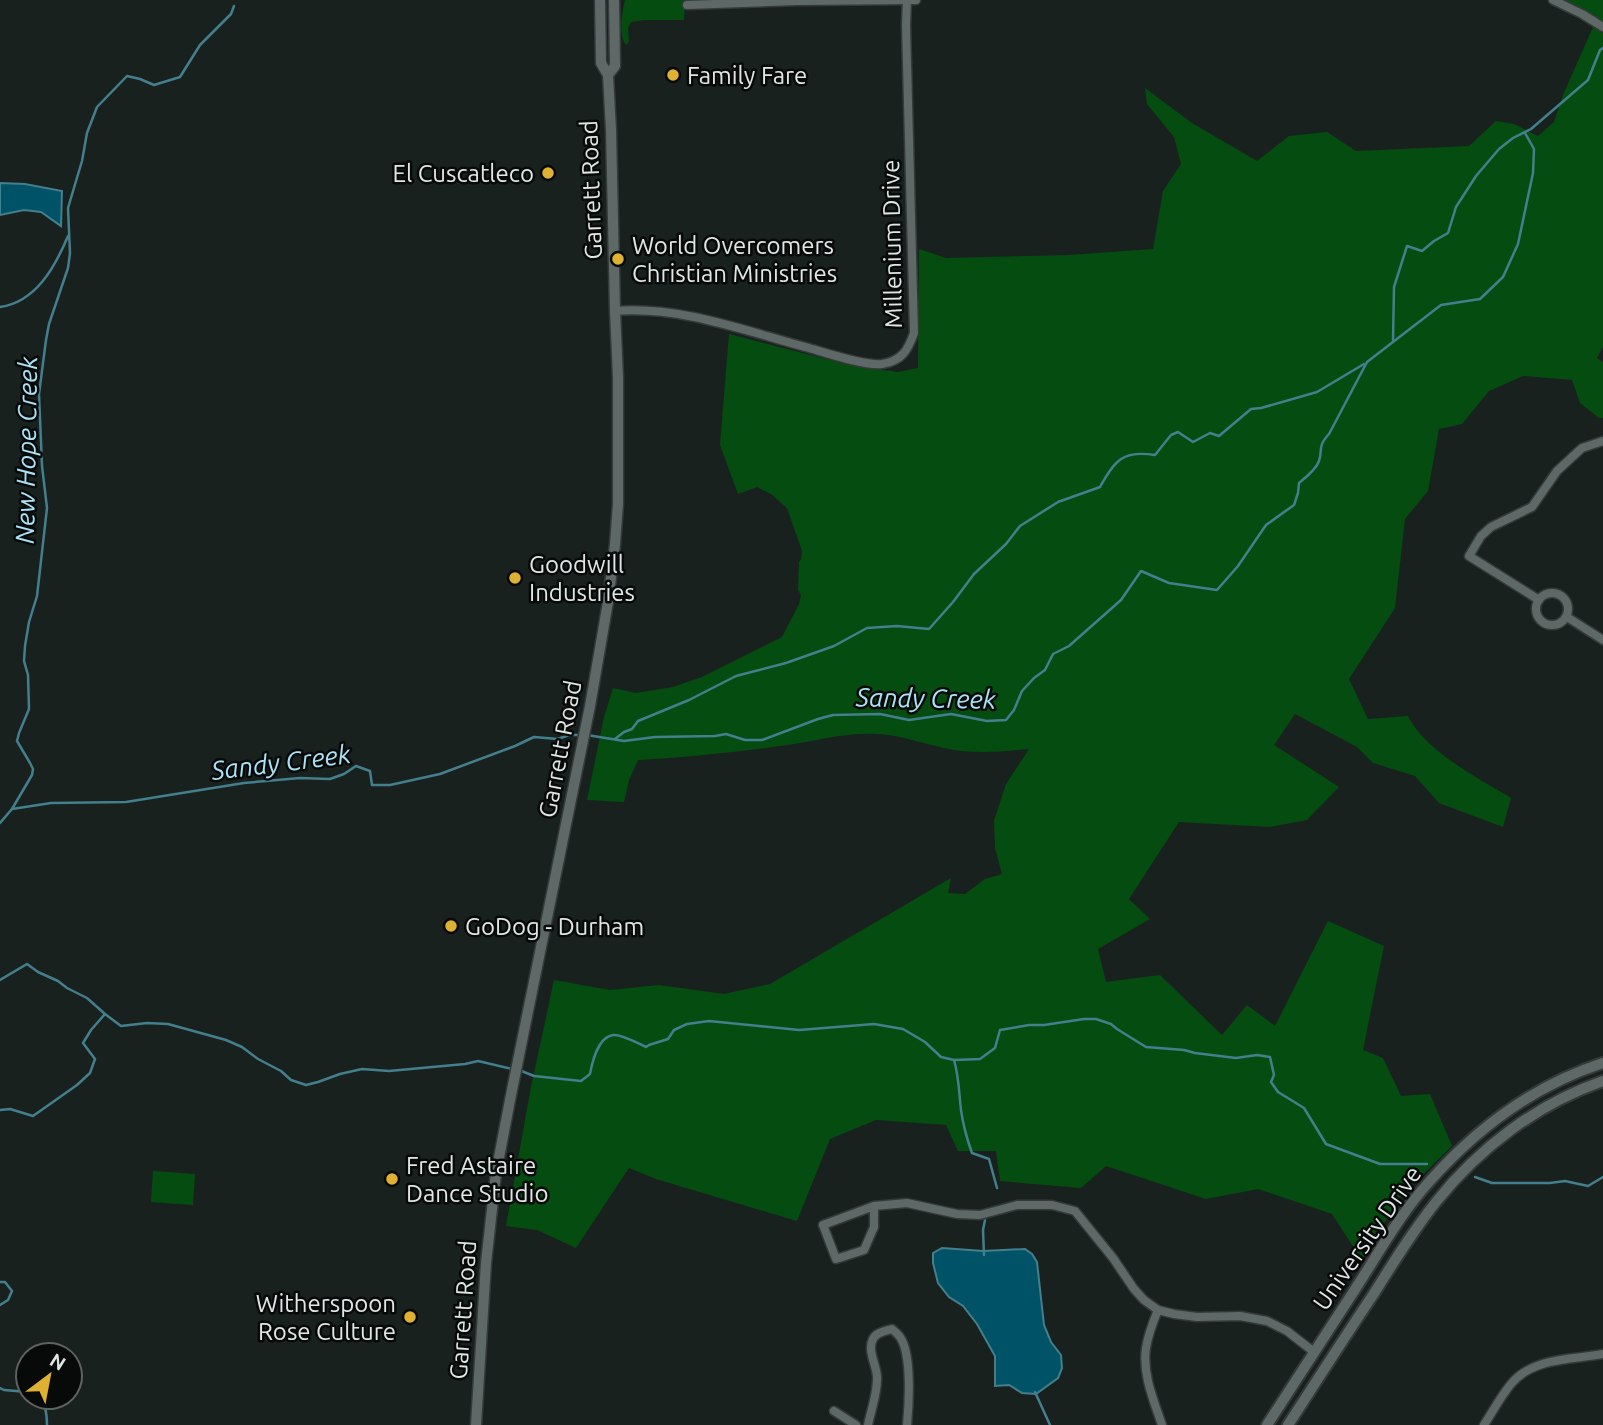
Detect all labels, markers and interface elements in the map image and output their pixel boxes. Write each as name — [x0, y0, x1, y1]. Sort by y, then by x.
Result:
place label: Family Fare — [687, 62, 807, 89]
marker: Family Fare — [665, 67, 681, 83]
street label: Garrett Road — [575, 120, 607, 260]
street label: Millenium Drive — [877, 159, 907, 329]
place label: El Cuscatleco — [393, 160, 534, 187]
marker: El Cuscatleco — [540, 165, 556, 181]
place label: World Overcomers Christian Ministries — [632, 232, 837, 287]
marker: World Overcomers Christian Ministries — [610, 251, 626, 267]
water label: New Hope Creek — [10, 355, 42, 544]
place label: Goodwill Industries — [529, 551, 635, 606]
marker: Goodwill Industries — [507, 570, 523, 586]
street label: Garrett Road — [533, 678, 587, 820]
water label: Sandy Creek — [855, 682, 997, 714]
water label: Sandy Creek — [209, 739, 353, 785]
place label: GoDog - Durham — [465, 913, 644, 940]
marker: GoDog - Durham — [443, 918, 459, 934]
place label: Fred Astaire Dance Studio — [406, 1152, 548, 1207]
street label: University Drive — [1307, 1161, 1427, 1315]
marker: Fred Astaire Dance Studio — [384, 1171, 400, 1187]
street label: Garrett Road — [445, 1240, 481, 1380]
place label: Witherspoon Rose Culture — [256, 1290, 396, 1345]
marker: Witherspoon Rose Culture — [402, 1309, 418, 1325]
north arrow — [14, 1341, 84, 1411]
text: N — [46, 1348, 70, 1375]

